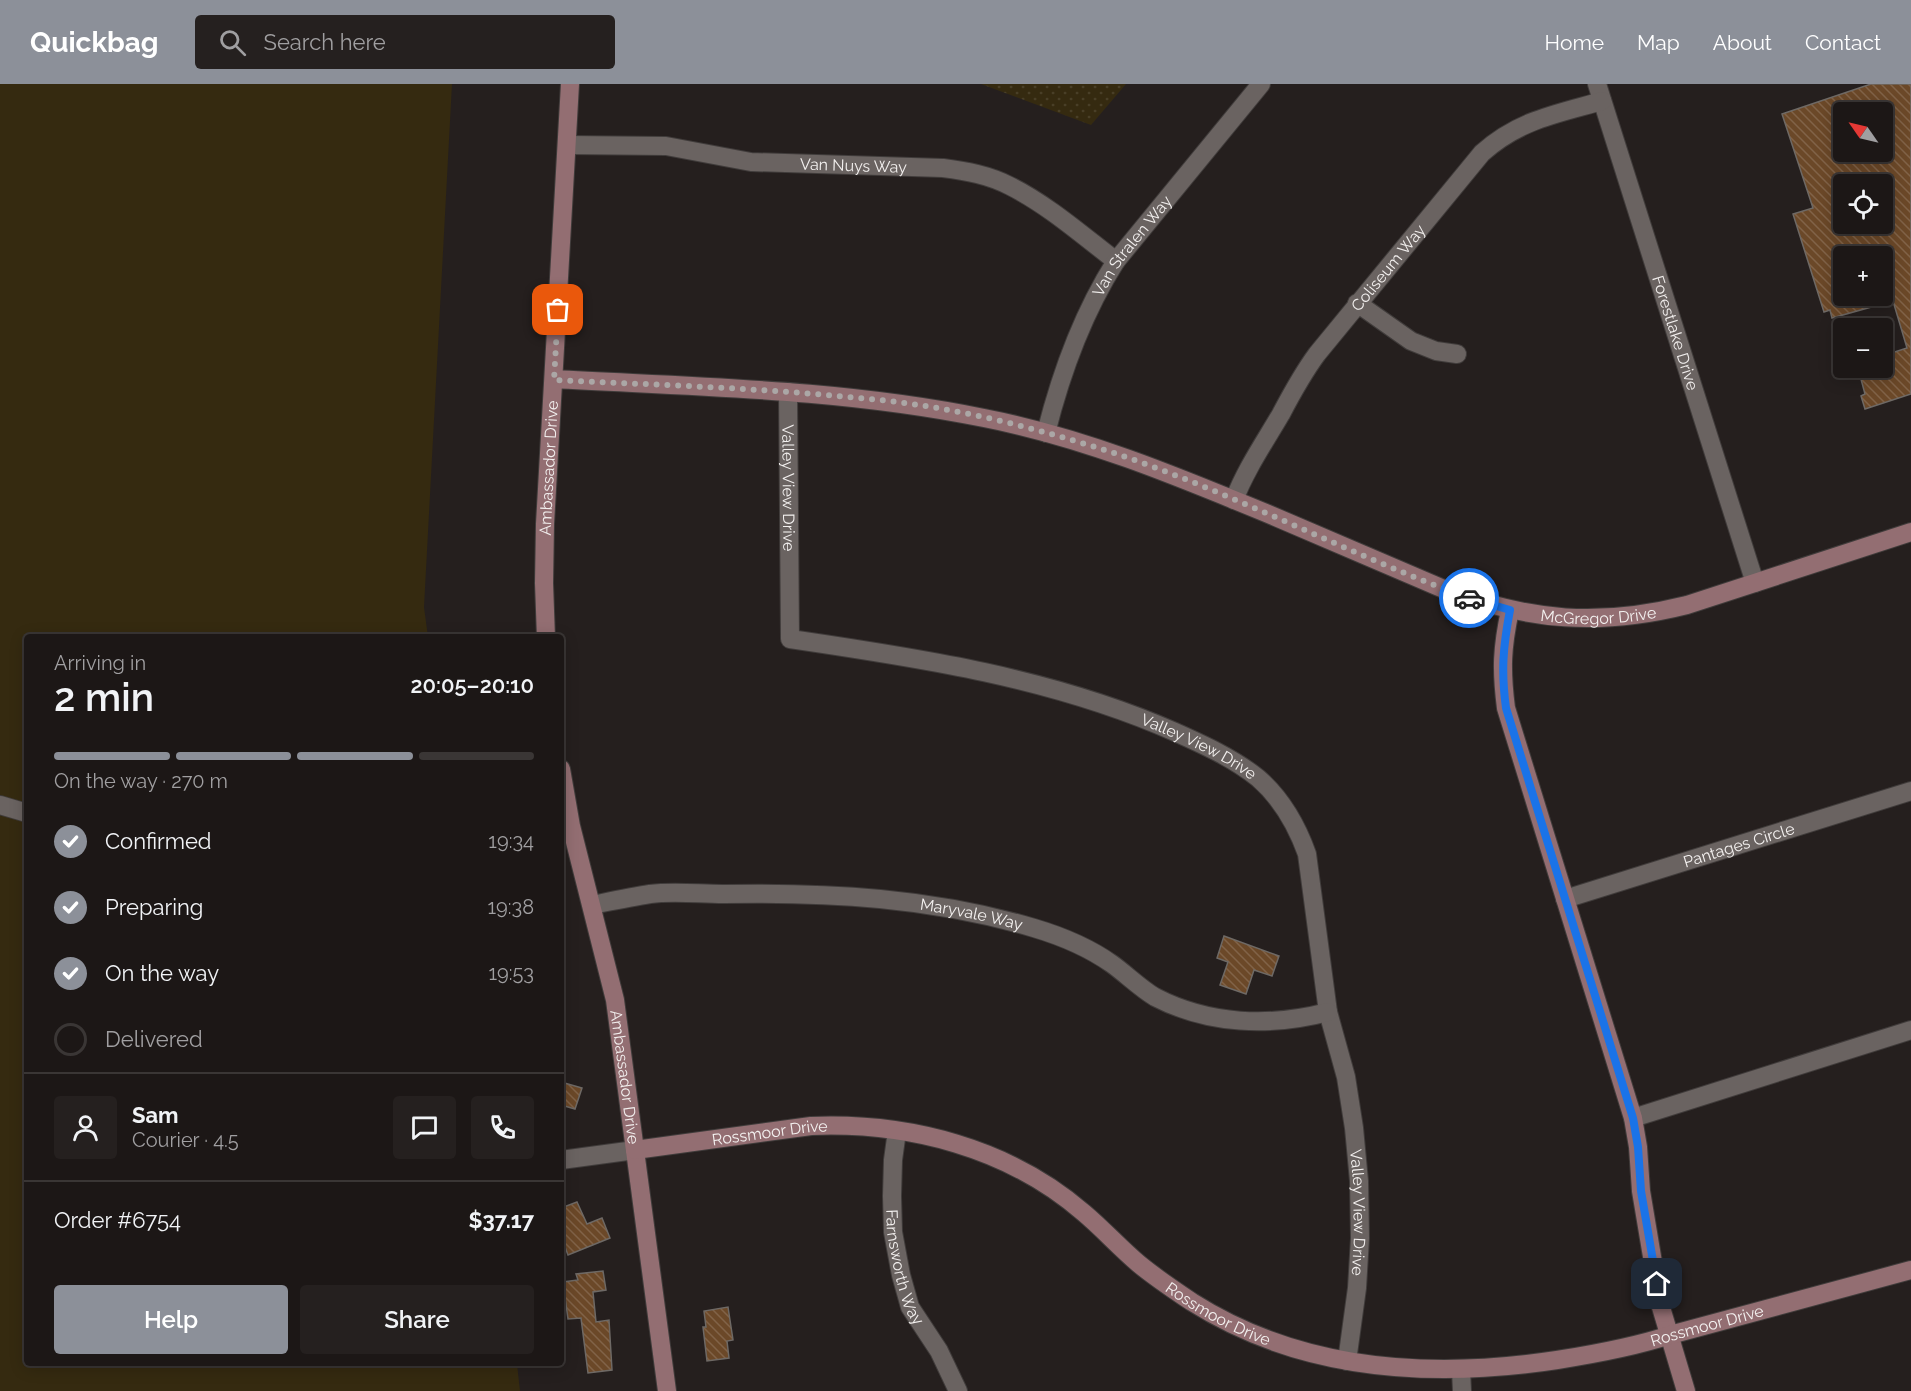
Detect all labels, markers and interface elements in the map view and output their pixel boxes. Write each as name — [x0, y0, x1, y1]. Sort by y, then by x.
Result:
search box — [195, 15, 615, 69]
text: Quickbag — [30, 26, 159, 59]
icon: search — [216, 26, 249, 59]
text: Search here — [264, 29, 386, 55]
text: Home — [1545, 30, 1604, 55]
text: Map — [1637, 30, 1680, 55]
text: About — [1713, 30, 1772, 55]
text: Contact — [1805, 30, 1881, 55]
north arrow — [1833, 102, 1893, 162]
map controls — [1833, 102, 1893, 378]
street label: Van Nuys Way — [800, 155, 907, 177]
button: locate — [1833, 174, 1893, 234]
street label: Van Stralen Way — [1089, 192, 1176, 300]
street label: Coliseum Way — [1347, 221, 1430, 315]
button: + — [1833, 246, 1893, 306]
street label: Forestlake Drive — [1648, 273, 1702, 393]
pin — [532, 284, 583, 335]
icon: bag — [541, 293, 574, 326]
button: − — [1833, 318, 1893, 378]
street label: Ambassador Drive — [536, 400, 562, 536]
street label: Valley View Drive — [778, 424, 798, 552]
courier — [1439, 568, 1499, 628]
icon: car — [1453, 582, 1486, 615]
street label: McGregor Drive — [1539, 603, 1658, 628]
text: Arriving in — [54, 651, 146, 675]
text: 20:05–20:10 — [410, 672, 534, 698]
text: 2 min — [54, 674, 154, 720]
street label: Valley View Drive — [1138, 710, 1260, 784]
text: On the way · 270 m — [54, 769, 228, 793]
street label: Pantages Circle — [1681, 819, 1797, 872]
icon: check — [54, 825, 87, 858]
text: Confirmed — [105, 828, 212, 854]
text: 19:34 — [488, 829, 534, 853]
icon: check — [54, 891, 87, 924]
text: Preparing — [105, 894, 203, 920]
text: 19:38 — [487, 895, 534, 919]
street label: Maryvale Way — [919, 895, 1025, 934]
icon: check — [54, 957, 87, 990]
text: On the way — [105, 960, 219, 986]
text: 19:53 — [488, 961, 534, 985]
street label: Ambassador Drive — [606, 1009, 643, 1145]
text: Delivered — [105, 1026, 203, 1052]
button: person — [54, 1096, 117, 1159]
button: chat — [393, 1096, 456, 1159]
button: phone — [471, 1096, 534, 1159]
text: Sam — [132, 1102, 179, 1128]
street label: Rossmoor Drive — [711, 1117, 828, 1149]
text: Courier · 4.5 — [132, 1128, 239, 1152]
street label: Valley View Drive — [1346, 1148, 1369, 1276]
text: Order #6754 — [54, 1207, 181, 1233]
text: $37.17 — [469, 1207, 534, 1233]
street label: Farnsworth Way — [882, 1209, 928, 1329]
pin — [1631, 1258, 1682, 1309]
icon: home — [1640, 1267, 1673, 1300]
street label: Rossmoor Drive — [1162, 1278, 1273, 1350]
button: Help — [54, 1285, 288, 1354]
button: Share — [300, 1285, 534, 1354]
street label: Rossmoor Drive — [1648, 1301, 1766, 1350]

